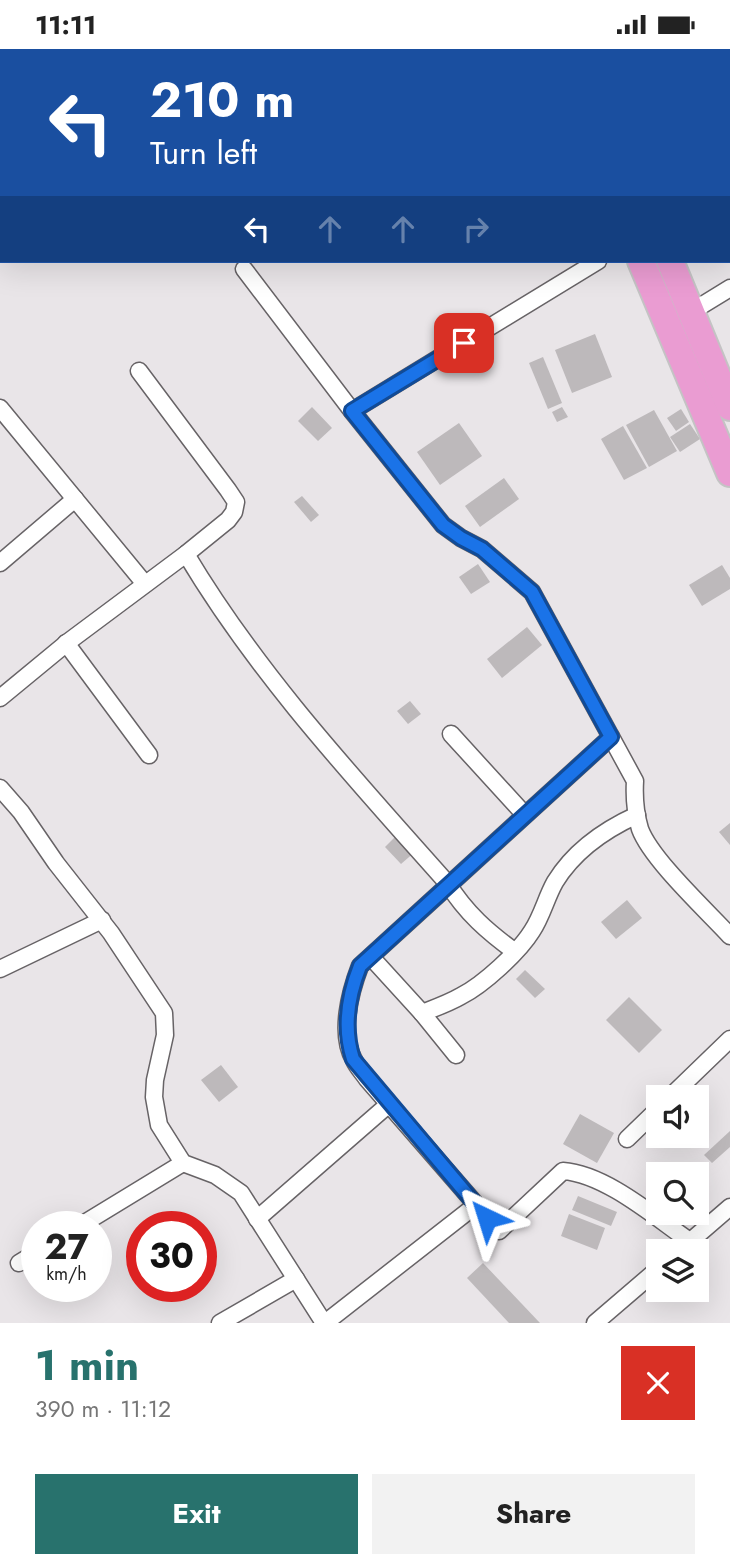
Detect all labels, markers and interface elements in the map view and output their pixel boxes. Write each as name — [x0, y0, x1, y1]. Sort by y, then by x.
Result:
text: 11:11 — [35, 6, 96, 44]
text: 210 m — [150, 65, 294, 135]
icon: left — [35, 77, 126, 168]
text: Turn left — [150, 130, 257, 176]
icon: left — [238, 210, 276, 248]
icon: ahead — [311, 210, 349, 248]
icon: ahead — [384, 210, 422, 248]
icon: right — [457, 210, 495, 248]
pin — [434, 313, 494, 373]
icon: arrive — [445, 324, 483, 362]
map controls — [646, 1085, 709, 1302]
button: sound — [646, 1085, 709, 1148]
button: search — [646, 1162, 709, 1225]
position arrow — [450, 1181, 524, 1255]
speed limit sign: 30 — [126, 1211, 217, 1302]
text: 27 — [44, 1222, 89, 1272]
button: layers — [646, 1239, 709, 1302]
text: km/h — [46, 1261, 87, 1287]
text: 1 min — [35, 1335, 139, 1396]
button: close — [621, 1346, 695, 1420]
text: 390 m · 11:12 — [35, 1392, 171, 1426]
button: Exit — [35, 1474, 358, 1554]
button: Share — [372, 1474, 695, 1554]

